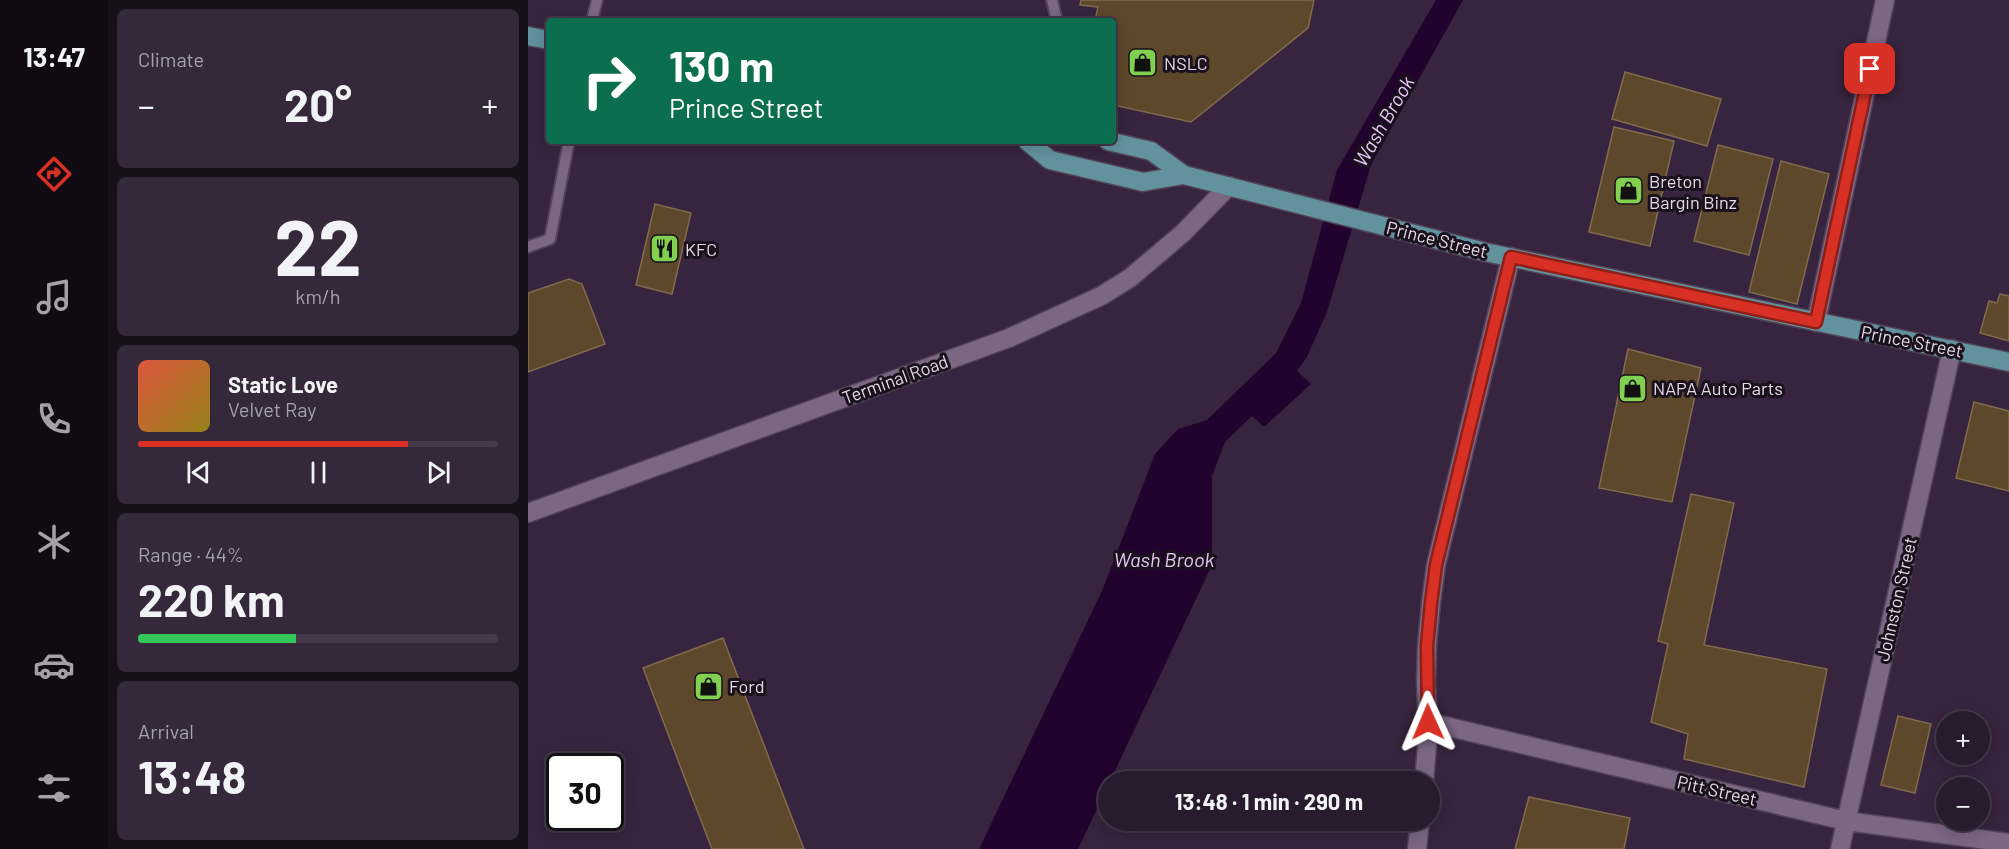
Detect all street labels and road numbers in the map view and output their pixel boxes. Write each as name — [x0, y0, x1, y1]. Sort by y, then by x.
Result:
street label: Prince Street — [1384, 216, 1490, 262]
street label: Prince Street — [1859, 320, 1965, 362]
street label: Terminal Road — [839, 350, 951, 408]
street label: Johnston Street — [1871, 535, 1921, 663]
street label: Pitt Street — [1675, 770, 1759, 810]

